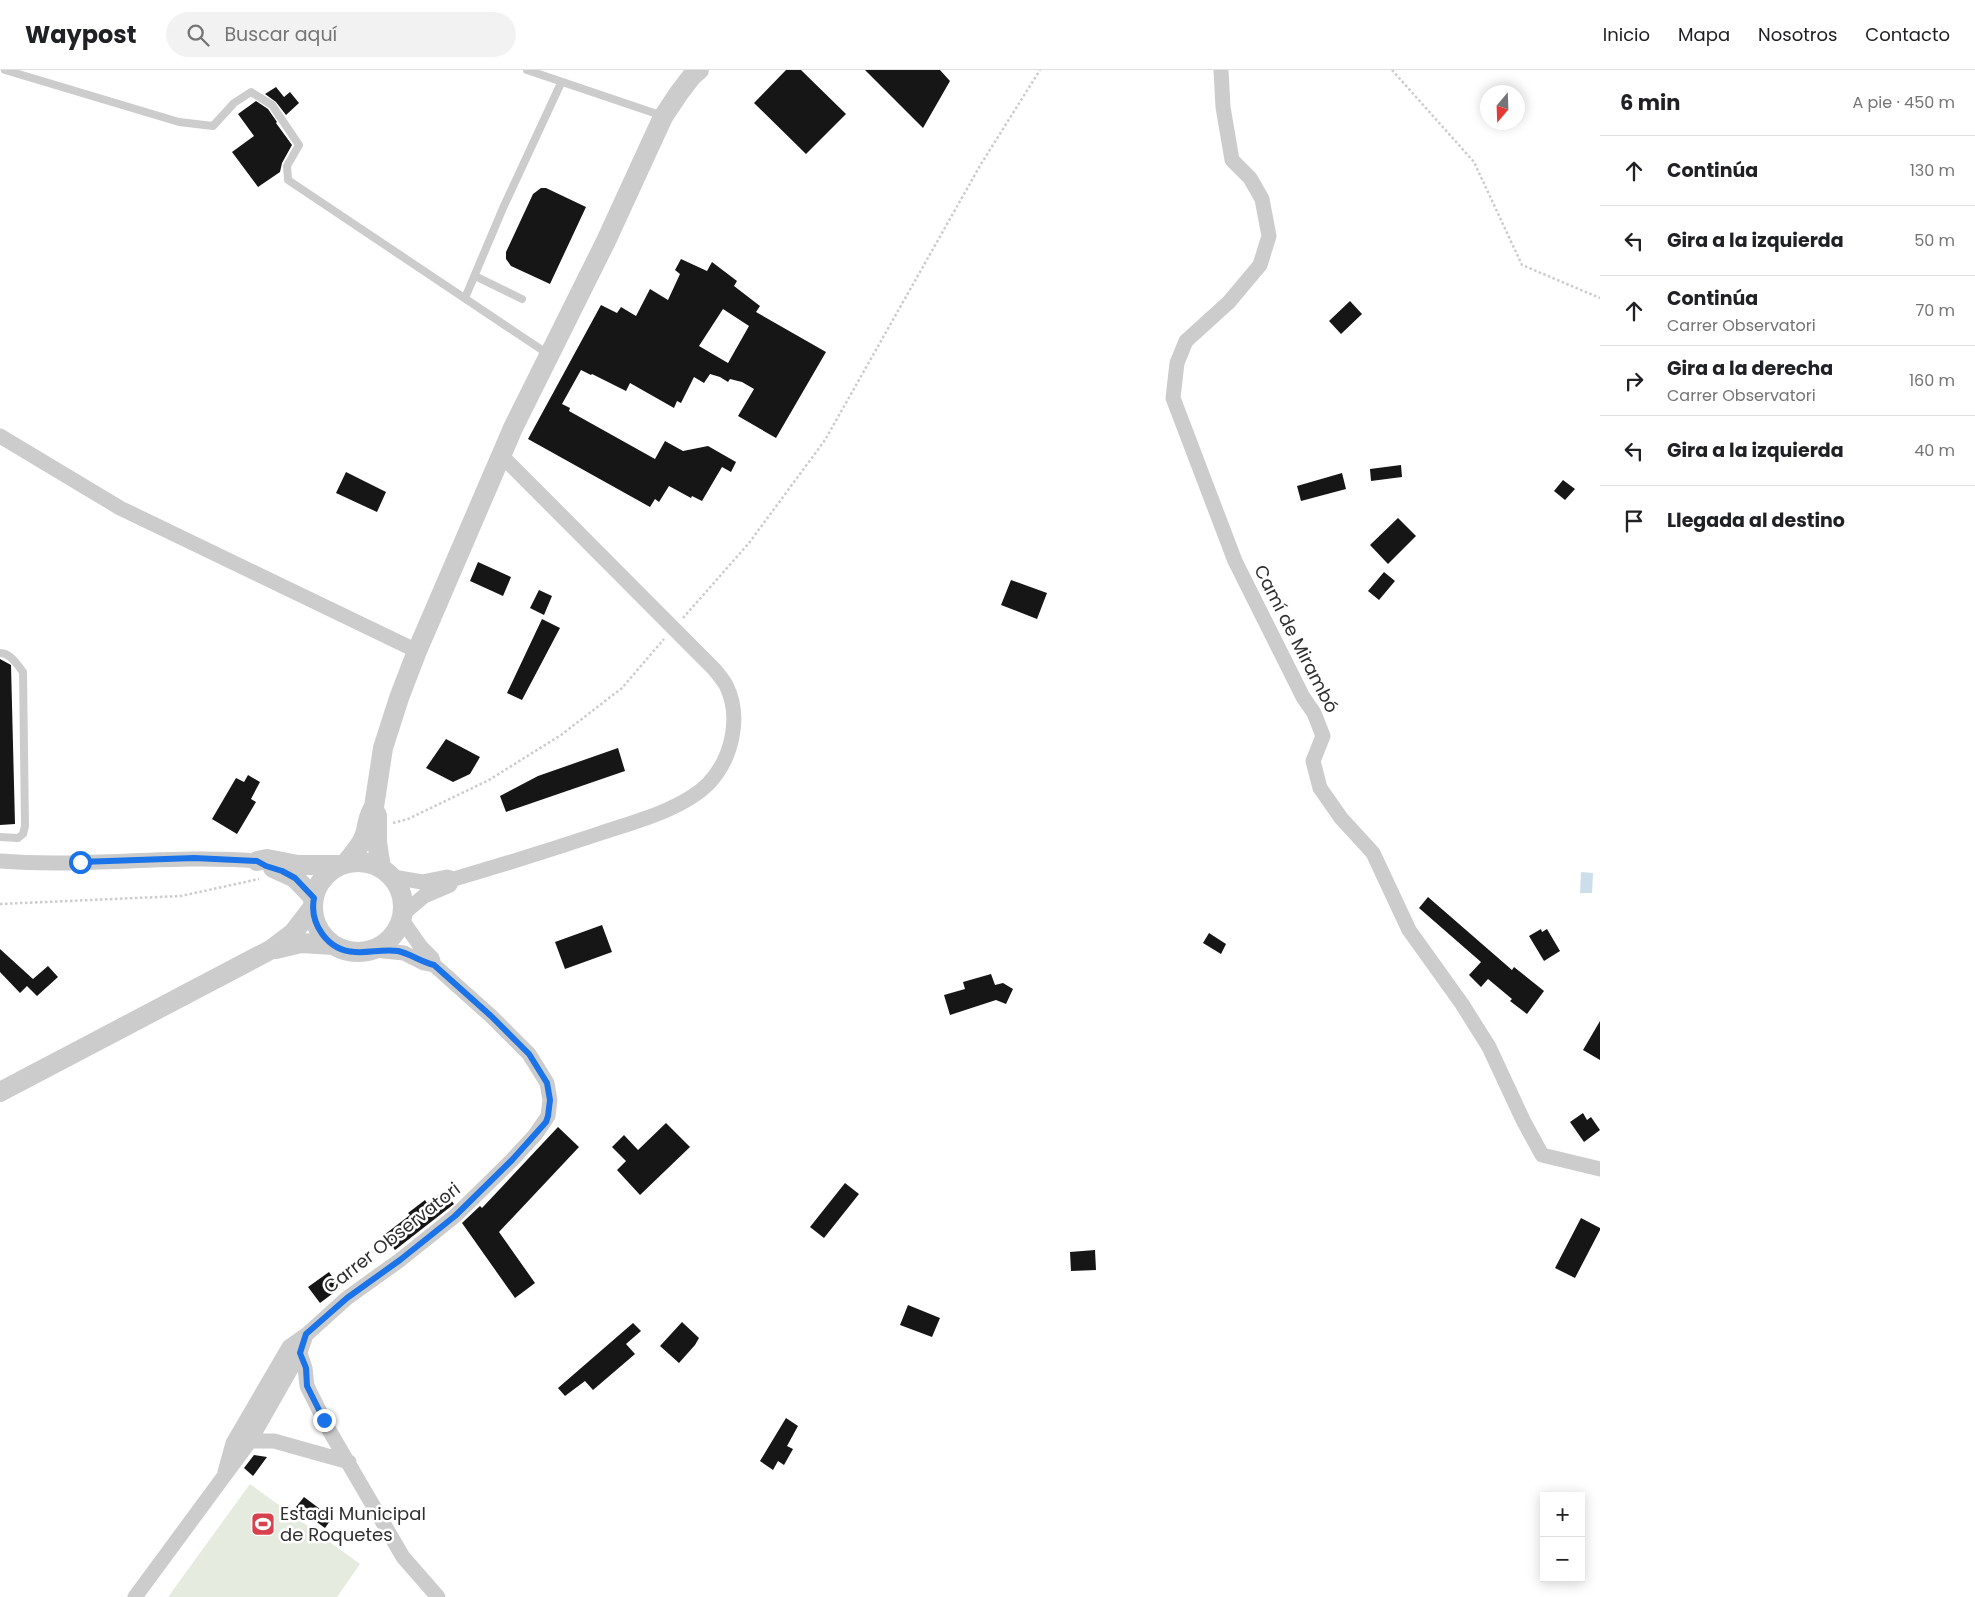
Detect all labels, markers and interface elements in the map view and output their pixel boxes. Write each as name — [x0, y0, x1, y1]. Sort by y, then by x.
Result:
search box — [166, 12, 516, 57]
text: Waypost — [25, 18, 136, 51]
icon: search — [184, 21, 212, 49]
text: Buscar aquí — [224, 21, 337, 48]
text: Inicio — [1603, 22, 1650, 47]
text: Mapa — [1678, 22, 1730, 47]
text: Nosotros — [1758, 22, 1837, 47]
text: Contacto — [1865, 22, 1950, 47]
north arrow — [1480, 85, 1525, 130]
text: 6 min — [1620, 88, 1680, 117]
text: A pie · 450 m — [1852, 91, 1955, 114]
icon: ahead — [1620, 157, 1648, 185]
text: Continúa — [1667, 157, 1758, 184]
text: 130 m — [1910, 159, 1955, 182]
icon: left — [1620, 227, 1648, 255]
text: Gira a la izquierda — [1667, 227, 1844, 254]
text: 50 m — [1914, 229, 1955, 252]
text: Continúa — [1667, 285, 1758, 312]
icon: ahead — [1620, 297, 1648, 325]
text: 70 m — [1915, 299, 1955, 322]
text: Carrer Observatori — [1667, 314, 1816, 337]
text: Gira a la derecha — [1667, 355, 1833, 382]
icon: right — [1620, 367, 1648, 395]
text: 160 m — [1909, 369, 1955, 392]
text: Carrer Observatori — [1667, 384, 1816, 407]
icon: left — [1620, 437, 1648, 465]
text: Gira a la izquierda — [1667, 437, 1844, 464]
text: 40 m — [1914, 439, 1955, 462]
icon: arrive — [1620, 507, 1648, 535]
text: Llegada al destino — [1667, 507, 1845, 534]
street label: Camí de Mirambó — [1248, 560, 1345, 717]
route start — [69, 851, 92, 874]
street label: Carrer Observatori — [318, 1176, 465, 1299]
route end — [313, 1409, 336, 1432]
map controls — [1540, 1492, 1585, 1582]
button: + — [1540, 1492, 1585, 1537]
place label: Estadi Municipal de Roquetes — [280, 1501, 426, 1547]
sports icon: Estadi Municipal de Roquetes — [250, 1511, 276, 1537]
button: − — [1540, 1537, 1585, 1582]

